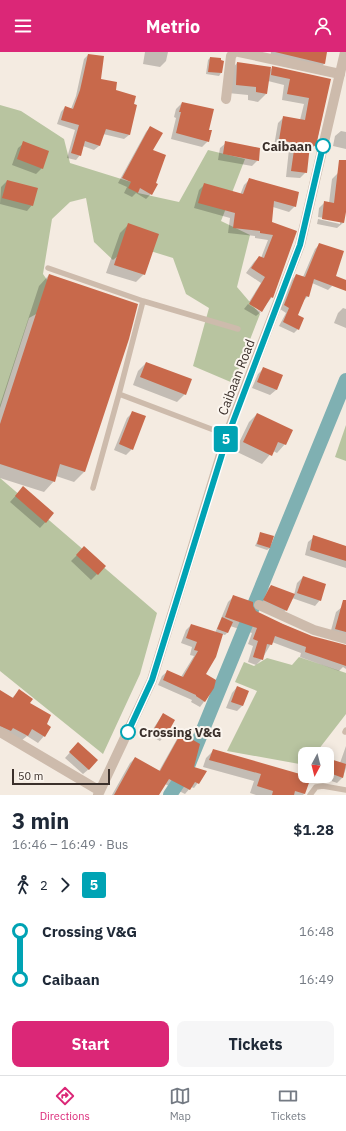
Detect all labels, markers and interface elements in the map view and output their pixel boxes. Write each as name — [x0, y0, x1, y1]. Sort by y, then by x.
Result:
icon: menu — [12, 15, 34, 37]
text: Metrio — [146, 15, 200, 38]
icon: person — [312, 15, 334, 37]
place label: Caibaan — [262, 138, 312, 155]
marker: Caibaan — [315, 138, 331, 154]
street label: Caibaan Road — [214, 337, 259, 418]
line badge: 5 — [213, 426, 239, 452]
text: 5 — [222, 430, 230, 448]
marker: Crossing V&G — [120, 724, 136, 740]
place label: Crossing V&G — [139, 724, 221, 741]
north arrow — [298, 747, 334, 783]
map controls — [298, 747, 334, 783]
scale bar — [12, 767, 110, 786]
text: 50 m — [18, 769, 43, 783]
text: 3 min — [12, 806, 69, 835]
text: $1.28 — [293, 820, 334, 839]
text: 16:46 – 16:49 · Bus — [12, 836, 128, 853]
icon: walk — [12, 874, 34, 896]
icon: forward — [54, 874, 76, 896]
text: 5 — [90, 876, 98, 894]
text: 2 — [40, 877, 48, 894]
text: Crossing V&G — [42, 922, 137, 941]
text: 16:48 — [299, 923, 334, 940]
text: Caibaan — [42, 970, 100, 989]
text: 16:49 — [299, 971, 334, 988]
button: Start — [12, 1021, 169, 1067]
button: Tickets — [177, 1021, 334, 1067]
tab: Directions — [40, 1085, 90, 1123]
tab: Map — [169, 1085, 191, 1123]
tab: Tickets — [271, 1085, 306, 1123]

